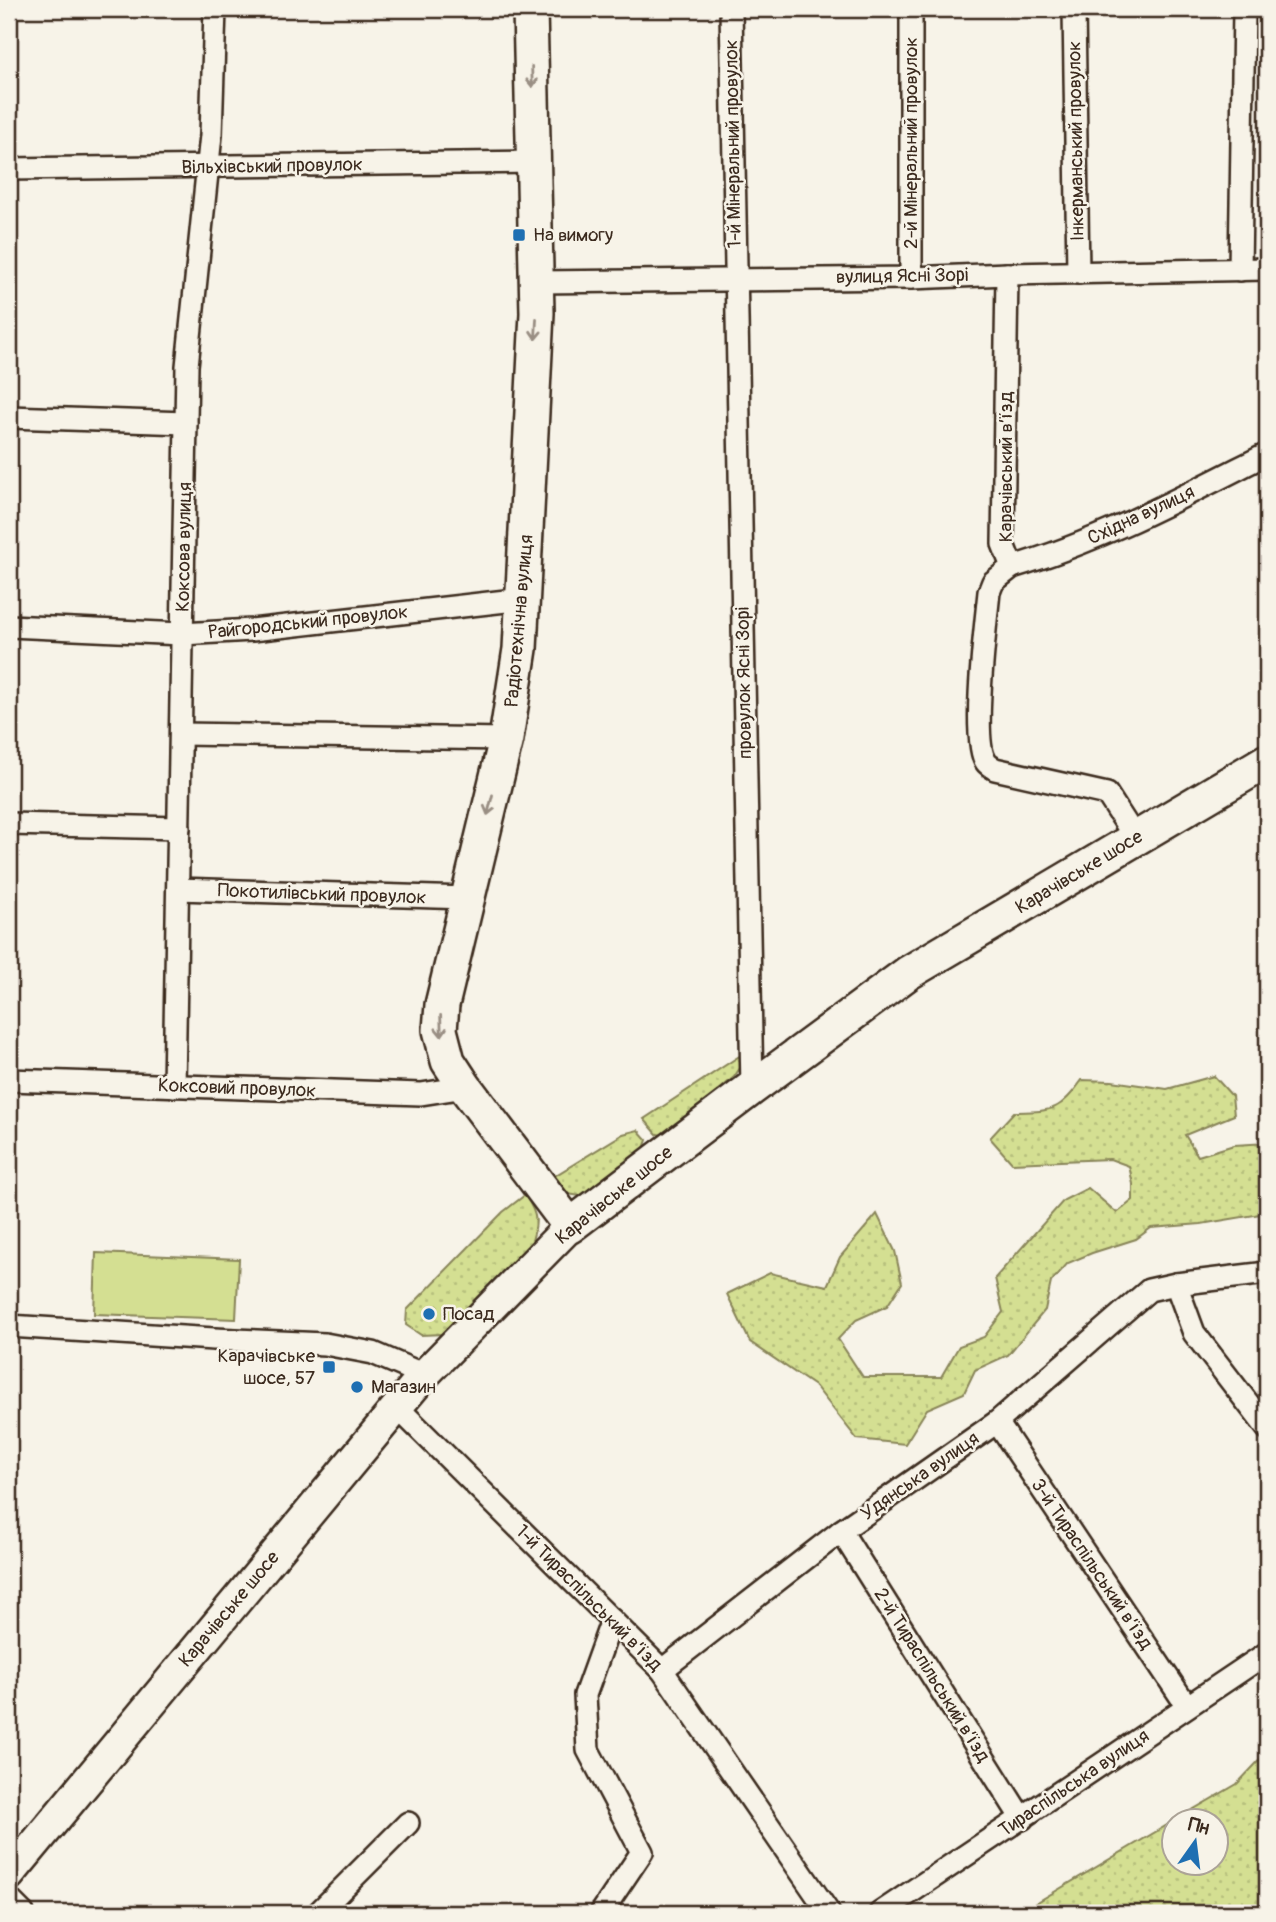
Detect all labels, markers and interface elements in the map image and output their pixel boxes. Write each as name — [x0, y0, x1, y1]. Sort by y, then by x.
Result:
street label: 2-й Мінеральний провулок — [899, 37, 923, 249]
street label: 1-й Мінеральний провулок — [719, 39, 747, 249]
street label: Інкерманський провулок — [1062, 41, 1090, 241]
one-way arrow — [526, 65, 539, 88]
street label: Вільхівський провулок — [181, 152, 363, 180]
place label: На вимогу — [533, 223, 613, 247]
marker: На вимогу — [511, 227, 527, 243]
street label: вулиця Ясні Зорі — [836, 263, 968, 289]
one-way arrow — [530, 317, 543, 340]
street label: Карачівський в’їзд — [994, 391, 1018, 542]
street label: Східна вулиця — [1084, 480, 1198, 550]
street label: Коксова вулиця — [171, 482, 197, 612]
street label: Радіотехнічна вулиця — [499, 534, 539, 708]
street label: Райгородський провулок — [207, 600, 409, 644]
street label: провулок Ясні Зорі — [731, 607, 757, 759]
one-way arrow — [483, 793, 496, 816]
street label: Карачівське шосе — [1011, 824, 1148, 919]
street label: Покотилівський провулок — [217, 878, 427, 910]
one-way arrow — [435, 1015, 448, 1038]
street label: Коксовий провулок — [158, 1073, 317, 1103]
street label: Карачівське шосе — [550, 1140, 678, 1250]
place label: Посад — [443, 1302, 495, 1326]
marker: Посад — [421, 1306, 437, 1322]
place label: Карачівське шосе, 57 — [218, 1344, 316, 1390]
marker: Карачівське шосе, 57 — [321, 1359, 337, 1375]
place label: Магазин — [371, 1375, 436, 1399]
marker: Магазин — [349, 1379, 365, 1395]
street label: Удянська вулиця — [856, 1426, 984, 1526]
street label: 3-й Тираспільський в’їзд — [1026, 1474, 1158, 1654]
street label: 1-й Тираспільський в’їзд — [511, 1520, 668, 1677]
street label: Карачівське шосе — [173, 1546, 285, 1672]
street label: 2-й Тираспільський в’їзд — [869, 1583, 996, 1767]
street label: Тираспільська вулиця — [994, 1724, 1154, 1842]
north arrow — [1160, 1806, 1230, 1876]
text: Пн — [1186, 1812, 1212, 1841]

